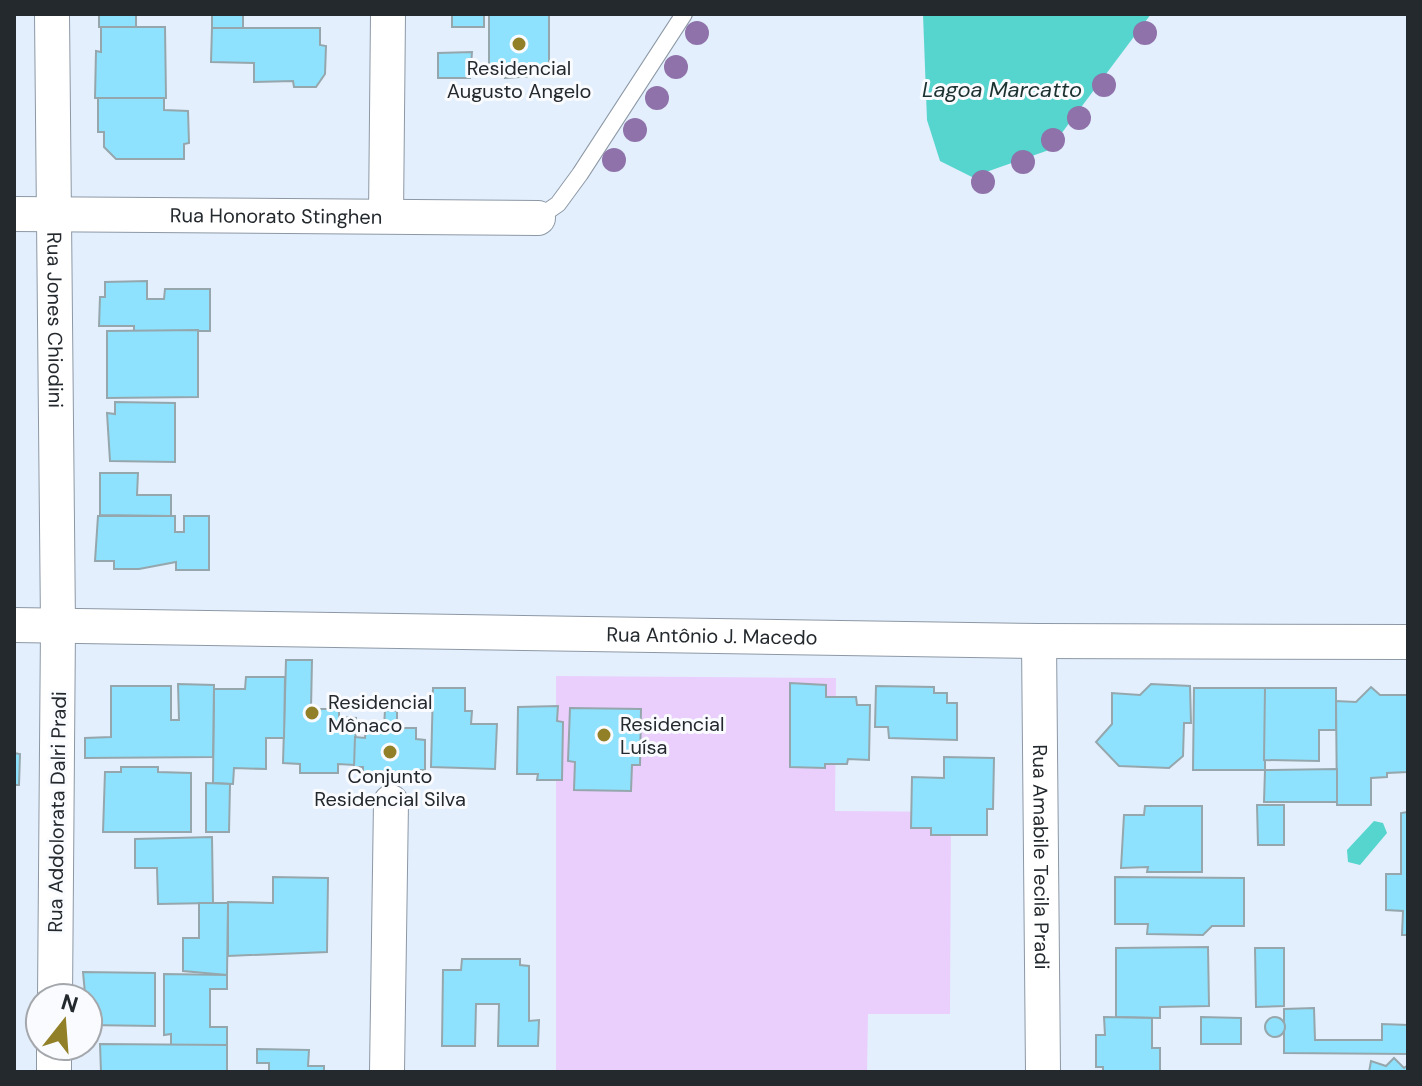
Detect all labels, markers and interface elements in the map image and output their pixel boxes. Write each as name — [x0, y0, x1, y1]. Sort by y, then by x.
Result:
marker: Residencial Augusto Angelo — [510, 35, 528, 53]
place label: Residencial Augusto Angelo — [447, 55, 591, 104]
water label: Lagoa Marcatto — [922, 75, 1082, 104]
street label: Rua Honorato Stinghen — [170, 202, 382, 230]
street label: Rua Jones Chiodini — [41, 232, 69, 408]
street label: Rua Antônio J. Macedo — [606, 621, 818, 651]
place label: Residencial Mônaco — [328, 689, 432, 738]
street label: Rua Addolorata Dalri Pradi — [42, 691, 72, 933]
marker: Residencial Mônaco — [303, 704, 321, 722]
place label: Residencial Luísa — [620, 711, 724, 760]
marker: Residencial Luísa — [595, 726, 613, 744]
marker: Conjunto Residencial Silva — [381, 743, 399, 761]
street label: Rua Amabile Tecila Pradi — [1027, 744, 1055, 970]
place label: Conjunto Residencial Silva — [314, 763, 466, 812]
north arrow — [24, 982, 104, 1062]
text: N — [58, 987, 82, 1020]

